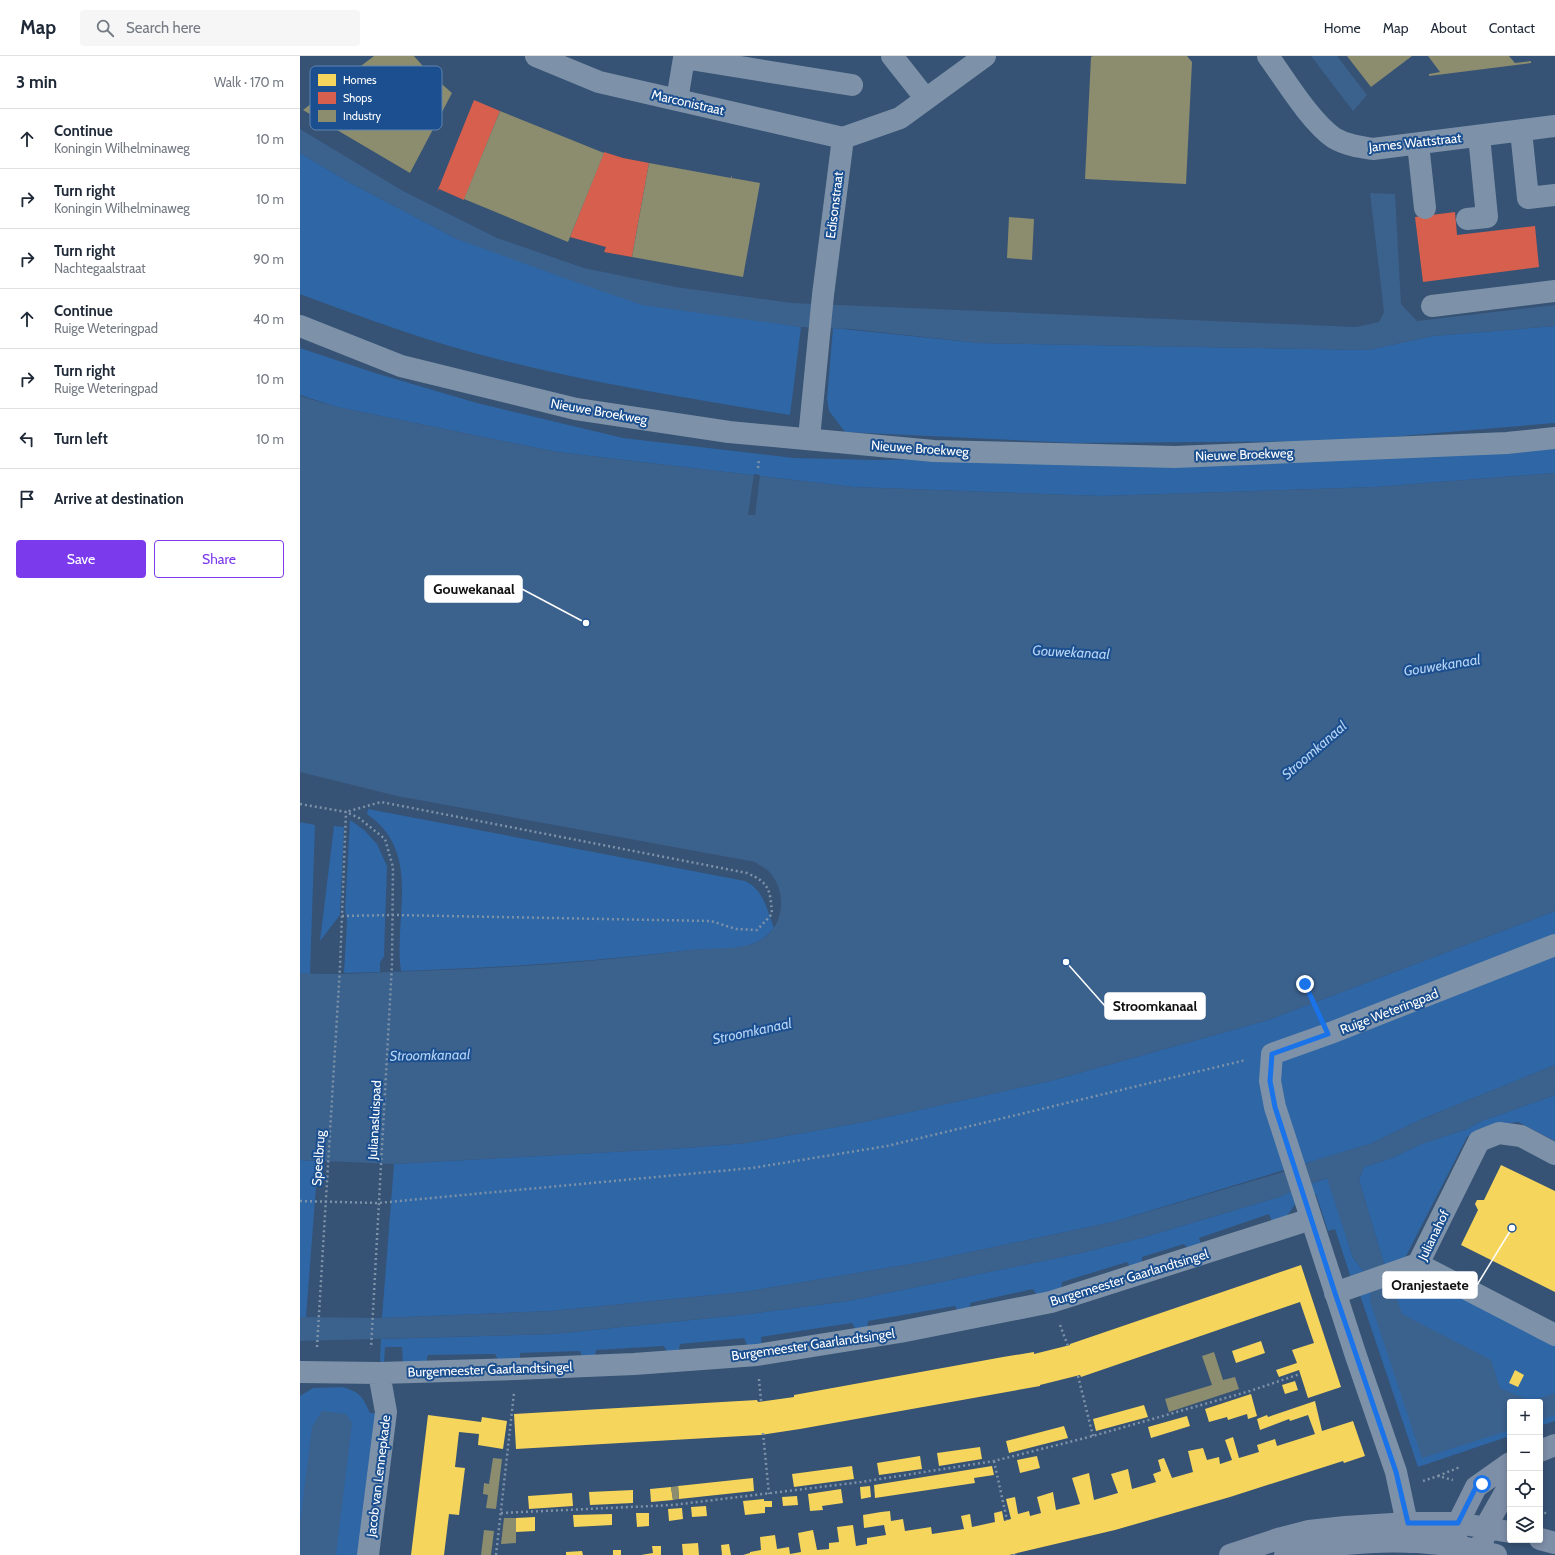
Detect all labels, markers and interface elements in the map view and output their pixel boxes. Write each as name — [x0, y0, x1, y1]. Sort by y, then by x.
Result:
search box — [80, 10, 360, 46]
text: Map — [20, 16, 56, 39]
icon: search — [94, 17, 116, 39]
text: Search here — [126, 19, 201, 37]
text: Home — [1324, 19, 1361, 37]
text: Map — [1383, 19, 1408, 37]
text: About — [1430, 19, 1467, 37]
text: Contact — [1489, 19, 1535, 37]
legend — [310, 66, 442, 130]
text: 3 min — [16, 72, 57, 92]
text: Homes — [343, 73, 377, 87]
text: Walk · 170 m — [214, 74, 284, 90]
street label: Marconistraat — [650, 86, 727, 118]
text: Shops — [343, 91, 372, 105]
text: Industry — [343, 109, 381, 123]
text: Continue — [54, 122, 113, 140]
icon: ahead — [16, 128, 38, 150]
street label: James Wattstraat — [1367, 129, 1463, 155]
text: 10 m — [256, 131, 284, 147]
text: Koningin Wilhelminaweg — [54, 140, 190, 156]
street label: Edisonstraat — [822, 170, 846, 239]
text: Turn right — [54, 182, 115, 200]
icon: right — [16, 188, 38, 210]
text: 10 m — [256, 191, 284, 207]
text: Koningin Wilhelminaweg — [54, 200, 190, 216]
text: Turn right — [54, 242, 115, 260]
icon: right — [16, 248, 38, 270]
text: 90 m — [253, 251, 284, 267]
text: Nachtegaalstraat — [54, 260, 146, 276]
text: Continue — [54, 302, 113, 320]
icon: ahead — [16, 308, 38, 330]
text: 40 m — [253, 311, 284, 327]
text: Ruige Weteringpad — [54, 320, 158, 336]
text: Turn right — [54, 362, 115, 380]
icon: right — [16, 368, 38, 390]
text: 10 m — [256, 371, 284, 387]
text: Ruige Weteringpad — [54, 380, 158, 396]
street label: Nieuwe Broekweg — [549, 395, 649, 427]
icon: left — [16, 428, 38, 450]
text: Turn left — [54, 430, 108, 448]
text: 10 m — [256, 431, 284, 447]
street label: Nieuwe Broekweg — [871, 437, 970, 459]
street label: Nieuwe Broekweg — [1195, 444, 1294, 464]
icon: arrive — [16, 488, 38, 510]
text: Arrive at destination — [54, 490, 184, 508]
button: Save — [16, 540, 146, 578]
button: Share — [154, 540, 284, 578]
callout: Gouwekanaal — [425, 576, 522, 602]
text: Gouwekanaal — [433, 580, 515, 598]
water label: Gouwekanaal — [1032, 641, 1111, 663]
water label: Gouwekanaal — [1402, 650, 1482, 680]
water label: Stroomkanaal — [1278, 716, 1351, 783]
route end — [1296, 975, 1314, 993]
street label: Ruige Weteringpad — [1338, 985, 1440, 1037]
callout: Stroomkanaal — [1105, 993, 1205, 1019]
text: Stroomkanaal — [1113, 997, 1198, 1015]
water label: Stroomkanaal — [711, 1014, 794, 1048]
water label: Stroomkanaal — [390, 1045, 471, 1065]
street label: Julianasluispad — [364, 1080, 384, 1161]
street label: Speelbrug — [308, 1129, 328, 1186]
street label: Julianahof — [1414, 1207, 1452, 1264]
street label: Burgemeester Gaarlandtsingel — [1048, 1245, 1210, 1309]
callout: Oranjestaete — [1383, 1272, 1477, 1298]
text: Oranjestaete — [1391, 1276, 1469, 1294]
street label: Burgemeester Gaarlandtsingel — [730, 1325, 896, 1363]
street label: Burgemeester Gaarlandtsingel — [407, 1358, 573, 1380]
map controls — [1507, 1399, 1543, 1543]
button: + — [1507, 1399, 1543, 1435]
street label: Jacob van Lennepkade — [362, 1414, 393, 1539]
button: − — [1507, 1435, 1543, 1471]
button: locate — [1507, 1471, 1543, 1507]
route start — [1473, 1475, 1491, 1493]
button: layers — [1507, 1507, 1543, 1543]

